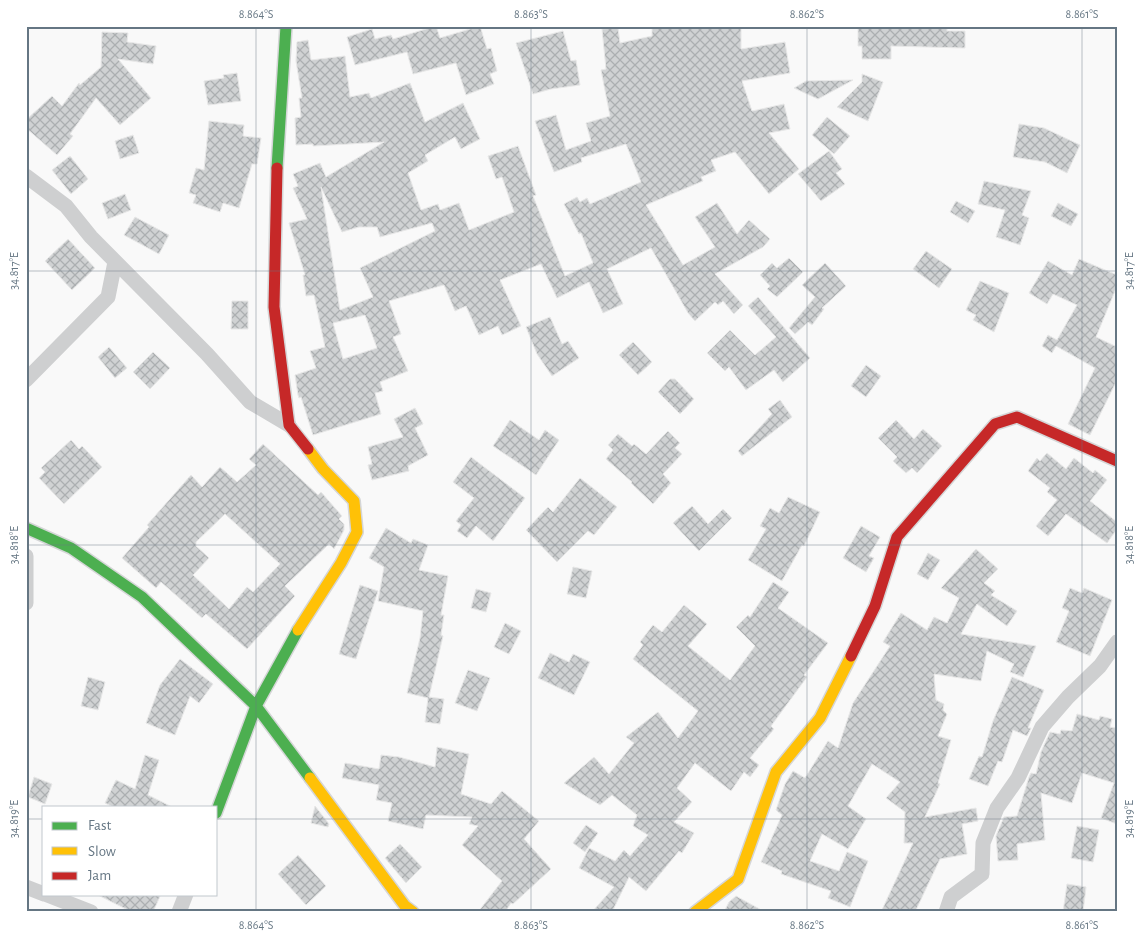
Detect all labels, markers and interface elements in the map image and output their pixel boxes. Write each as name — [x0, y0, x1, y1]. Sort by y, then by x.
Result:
text: 8.864°S — [239, 8, 274, 20]
text: 8.863°S — [514, 8, 548, 20]
text: 8.862°S — [790, 8, 825, 20]
text: 8.861°S — [1065, 8, 1099, 20]
text: 34.817°E — [8, 252, 20, 290]
text: 34.817°E — [1123, 252, 1135, 290]
text: 34.818°E — [8, 526, 20, 564]
text: 34.818°E — [1123, 526, 1135, 564]
text: 34.819°E — [8, 800, 20, 838]
text: 34.819°E — [1123, 800, 1135, 838]
legend — [42, 806, 218, 896]
text: Fast — [88, 818, 112, 833]
text: Slow — [88, 844, 116, 859]
text: Jam — [88, 868, 111, 883]
text: 8.864°S — [239, 919, 274, 931]
text: 8.863°S — [514, 919, 548, 931]
text: 8.862°S — [790, 919, 825, 931]
text: 8.861°S — [1065, 919, 1099, 931]

